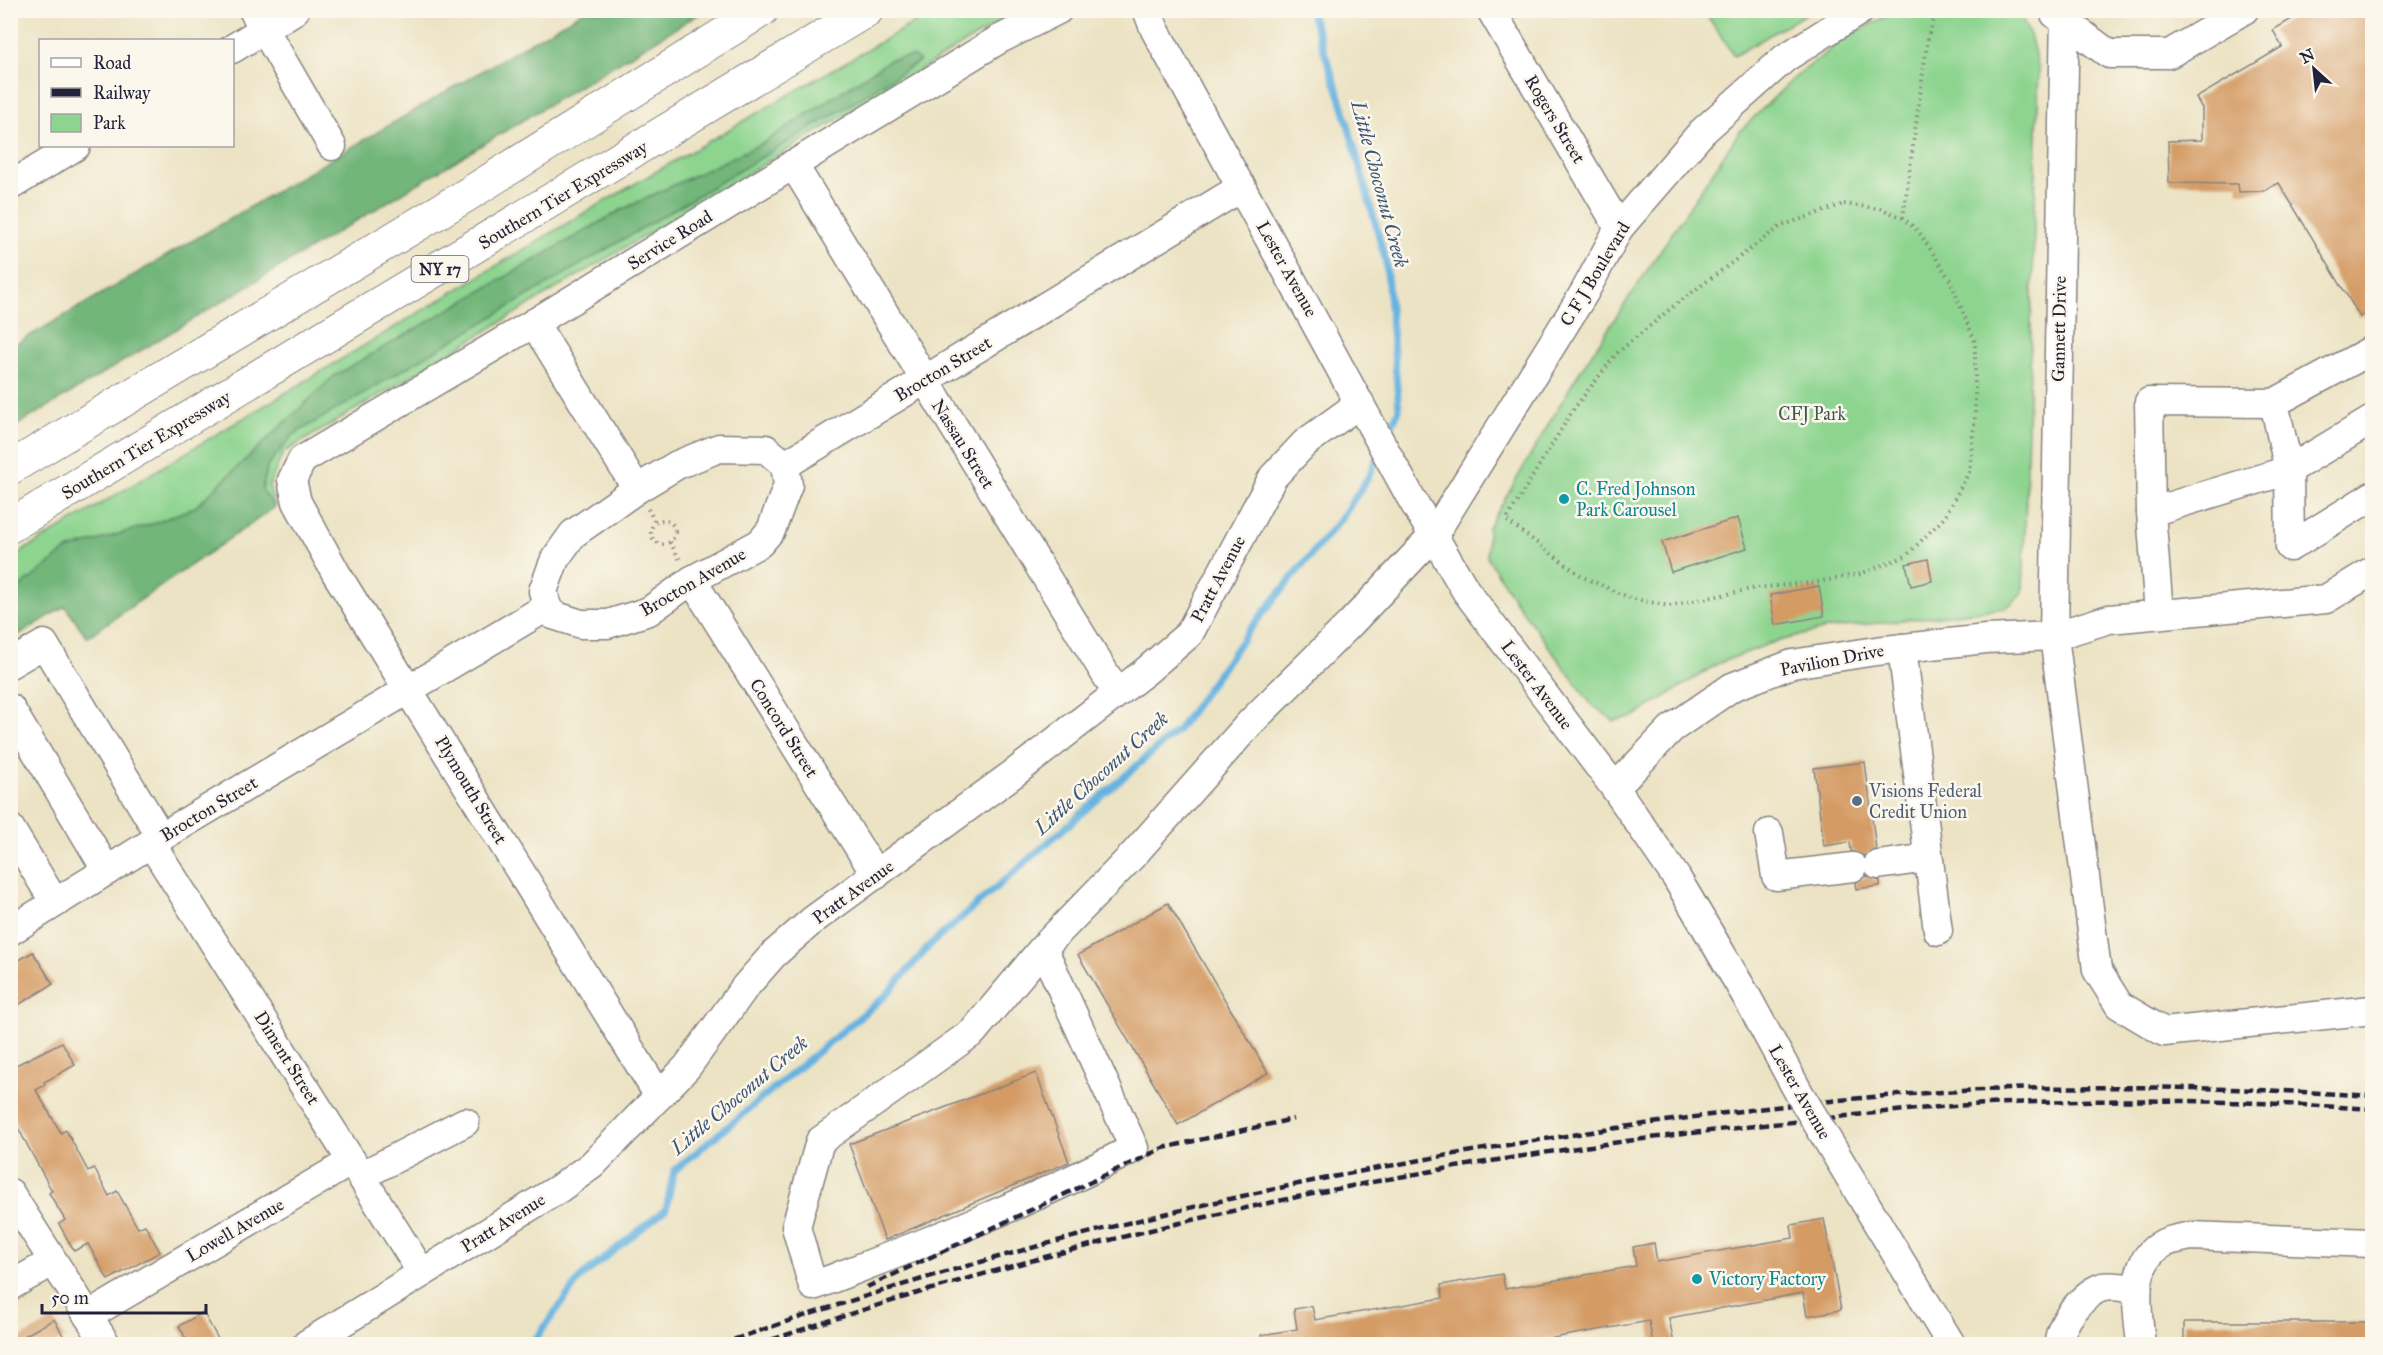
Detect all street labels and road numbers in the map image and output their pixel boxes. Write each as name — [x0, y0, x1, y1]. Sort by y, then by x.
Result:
street label: Rogers Street — [1519, 71, 1590, 168]
street label: Southern Tier Expressway — [474, 136, 652, 254]
street label: Service Road — [624, 205, 716, 275]
street label: Lester Avenue — [1252, 217, 1322, 321]
street label: C F J Boulevard — [1555, 218, 1636, 331]
road number: NY 17 — [412, 256, 468, 282]
street label: Gannett Drive — [2047, 276, 2071, 382]
street label: Brocton Street — [891, 331, 996, 407]
street label: Southern Tier Expressway — [57, 386, 235, 504]
street label: Nassau Street — [927, 395, 1000, 493]
street label: Pratt Avenue — [1186, 532, 1250, 626]
street label: Brocton Avenue — [636, 543, 750, 621]
street label: Lester Avenue — [1496, 636, 1578, 734]
street label: Pavilion Drive — [1778, 639, 1886, 681]
street label: Concord Street — [745, 675, 823, 782]
street label: Plymouth Street — [430, 732, 512, 849]
street label: Brocton Street — [157, 771, 262, 847]
street label: Pratt Avenue — [808, 855, 898, 929]
street label: Diment Street — [249, 1007, 325, 1109]
street label: Lester Avenue — [1764, 1041, 1836, 1143]
street label: Pratt Avenue — [457, 1188, 549, 1258]
street label: Lowell Avenue — [182, 1193, 288, 1267]

